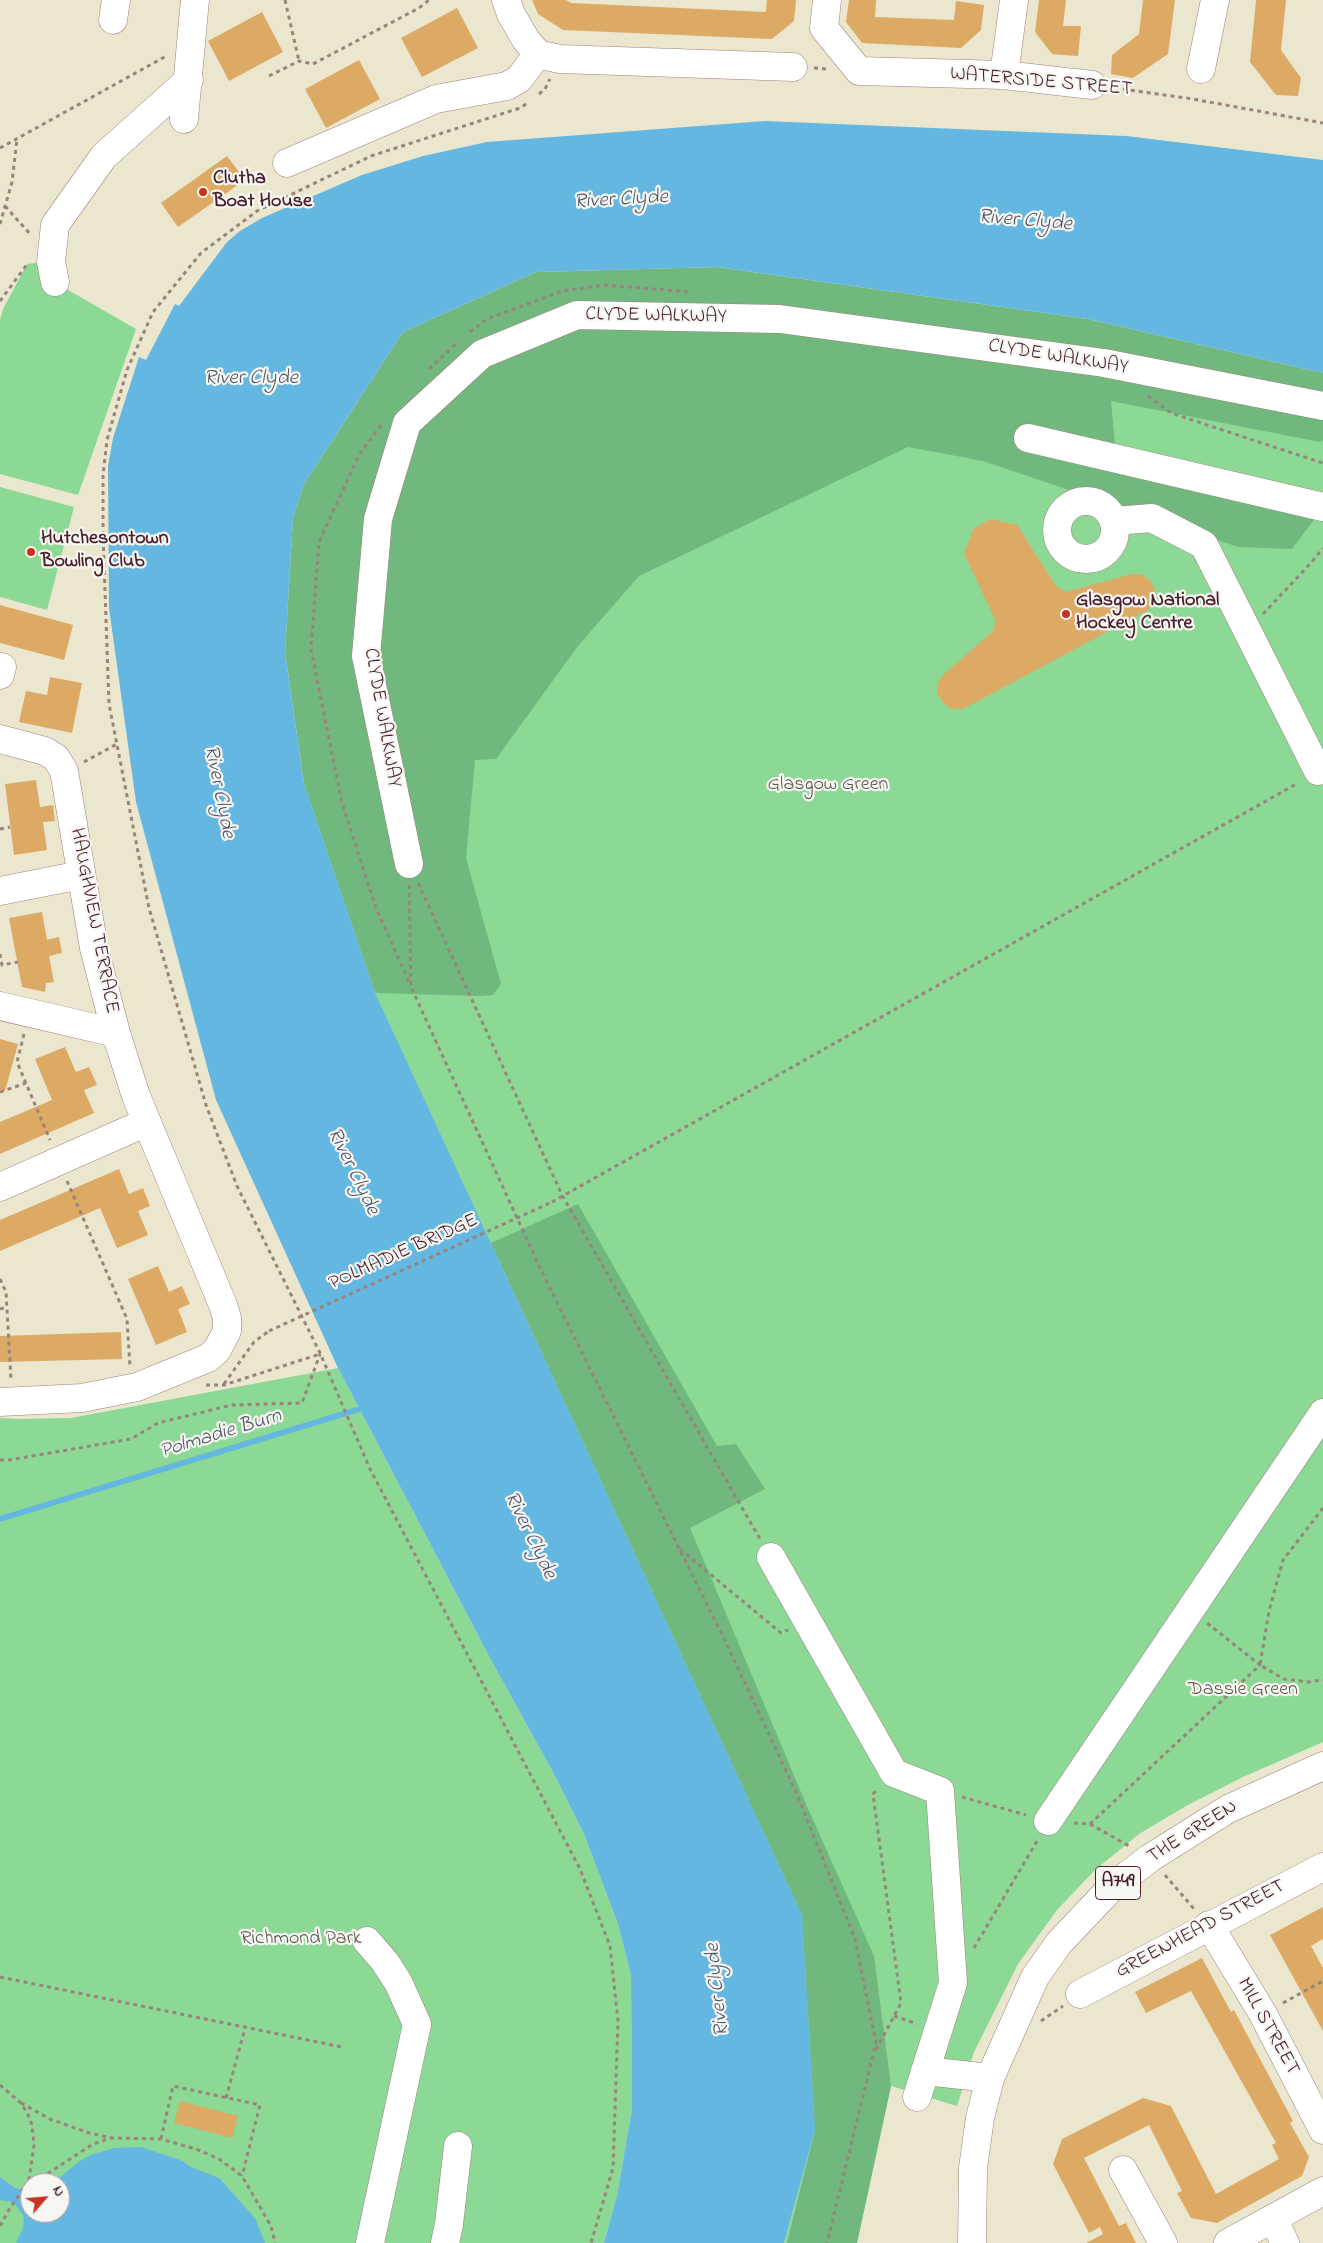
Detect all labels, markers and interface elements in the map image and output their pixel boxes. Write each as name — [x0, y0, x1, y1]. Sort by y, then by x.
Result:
street label: WATERSIDE STREET — [949, 63, 1133, 103]
place label: Clutha Boat House — [213, 168, 312, 215]
marker: Clutha Boat House — [197, 186, 209, 198]
water label: River Clyde — [573, 186, 669, 216]
water label: River Clyde — [977, 205, 1073, 239]
street label: CLYDE WALKWAY — [585, 304, 727, 330]
street label: CLYDE WALKWAY — [986, 335, 1130, 381]
water label: River Clyde — [204, 367, 298, 393]
place label: Hutchesontown Bowling Club — [41, 528, 169, 575]
marker: Hutchesontown Bowling Club — [25, 546, 37, 558]
place label: Glasgow National Hockey Centre — [1076, 590, 1219, 637]
marker: Glasgow National Hockey Centre — [1060, 608, 1072, 620]
street label: CLYDE WALKWAY — [357, 646, 405, 790]
water label: River Clyde — [197, 744, 239, 840]
park label: Glasgow Green — [768, 774, 888, 798]
street label: HAUGHVIEW TERRACE — [63, 826, 123, 1016]
water label: River Clyde — [320, 1124, 384, 1220]
street label: POLMADIE BRIDGE — [326, 1209, 482, 1297]
water label: Polmadie Burn — [157, 1405, 285, 1465]
water label: River Clyde — [497, 1488, 561, 1584]
park label: Dassie Green — [1188, 1679, 1298, 1703]
street label: THE GREEN — [1144, 1796, 1242, 1870]
road number: A749 — [1096, 1866, 1140, 1900]
street label: GREENHEAD STREET — [1112, 1875, 1290, 1985]
park label: Richmond Park — [240, 1928, 362, 1952]
water label: River Clyde — [702, 1942, 736, 2038]
street label: MILL STREET — [1230, 1974, 1304, 2080]
north arrow — [20, 2173, 70, 2223]
text: N — [46, 2182, 69, 2200]

